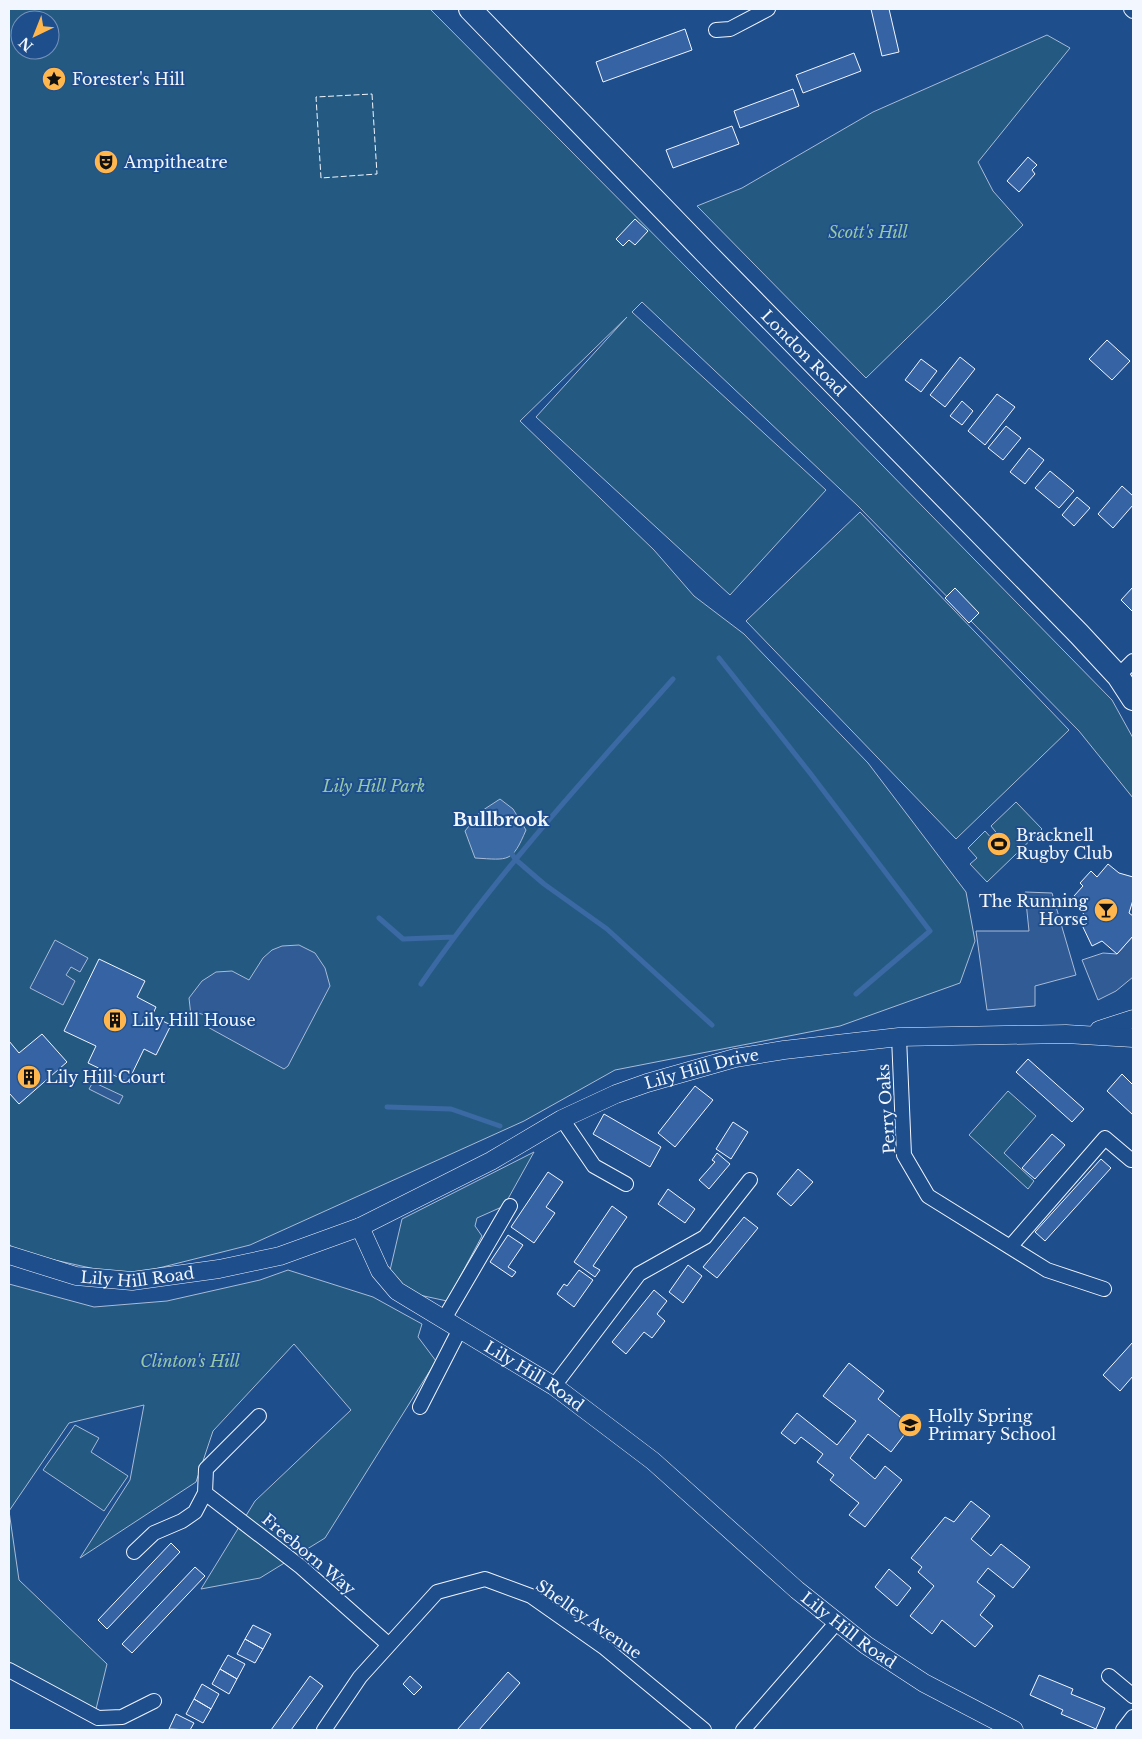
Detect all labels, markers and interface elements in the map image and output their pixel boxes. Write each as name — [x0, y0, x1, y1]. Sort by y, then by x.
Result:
north arrow — [10, 10, 60, 60]
text: N — [15, 33, 37, 56]
place icon: Forester's Hill — [41, 66, 67, 92]
place label: Forester's Hill — [72, 69, 185, 89]
theatre icon: Ampitheatre — [93, 149, 119, 175]
place label: Ampitheatre — [123, 152, 228, 172]
park label: Scott's Hill — [828, 222, 909, 242]
street label: London Road — [757, 305, 850, 400]
park label: Lily Hill Park — [322, 776, 425, 796]
district label: Bullbrook — [453, 809, 550, 831]
place label: Bracknell Rugby Club — [1016, 825, 1113, 863]
sports icon: Bracknell Rugby Club — [986, 831, 1012, 857]
place label: The Running Horse — [979, 891, 1088, 929]
bar icon: The Running Horse — [1093, 897, 1119, 923]
building icon: Lily Hill House — [102, 1007, 128, 1033]
place label: Lily Hill House — [132, 1010, 256, 1030]
street label: Lily Hill Drive — [642, 1044, 760, 1093]
street label: Perry Oaks — [873, 1063, 899, 1155]
building icon: Lily Hill Court — [16, 1064, 42, 1090]
place label: Lily Hill Court — [46, 1067, 165, 1087]
street label: Lily Hill Road — [80, 1262, 196, 1291]
street label: Lily Hill Road — [481, 1336, 588, 1415]
park label: Clinton's Hill — [140, 1351, 241, 1371]
place label: Holly Spring Primary School — [928, 1406, 1056, 1444]
school or university icon: Holly Spring Primary School — [897, 1412, 923, 1438]
street label: Freeborn Way — [258, 1509, 360, 1599]
street label: Shelley Avenue — [532, 1575, 646, 1663]
street label: Lily Hill Road — [797, 1587, 900, 1672]

